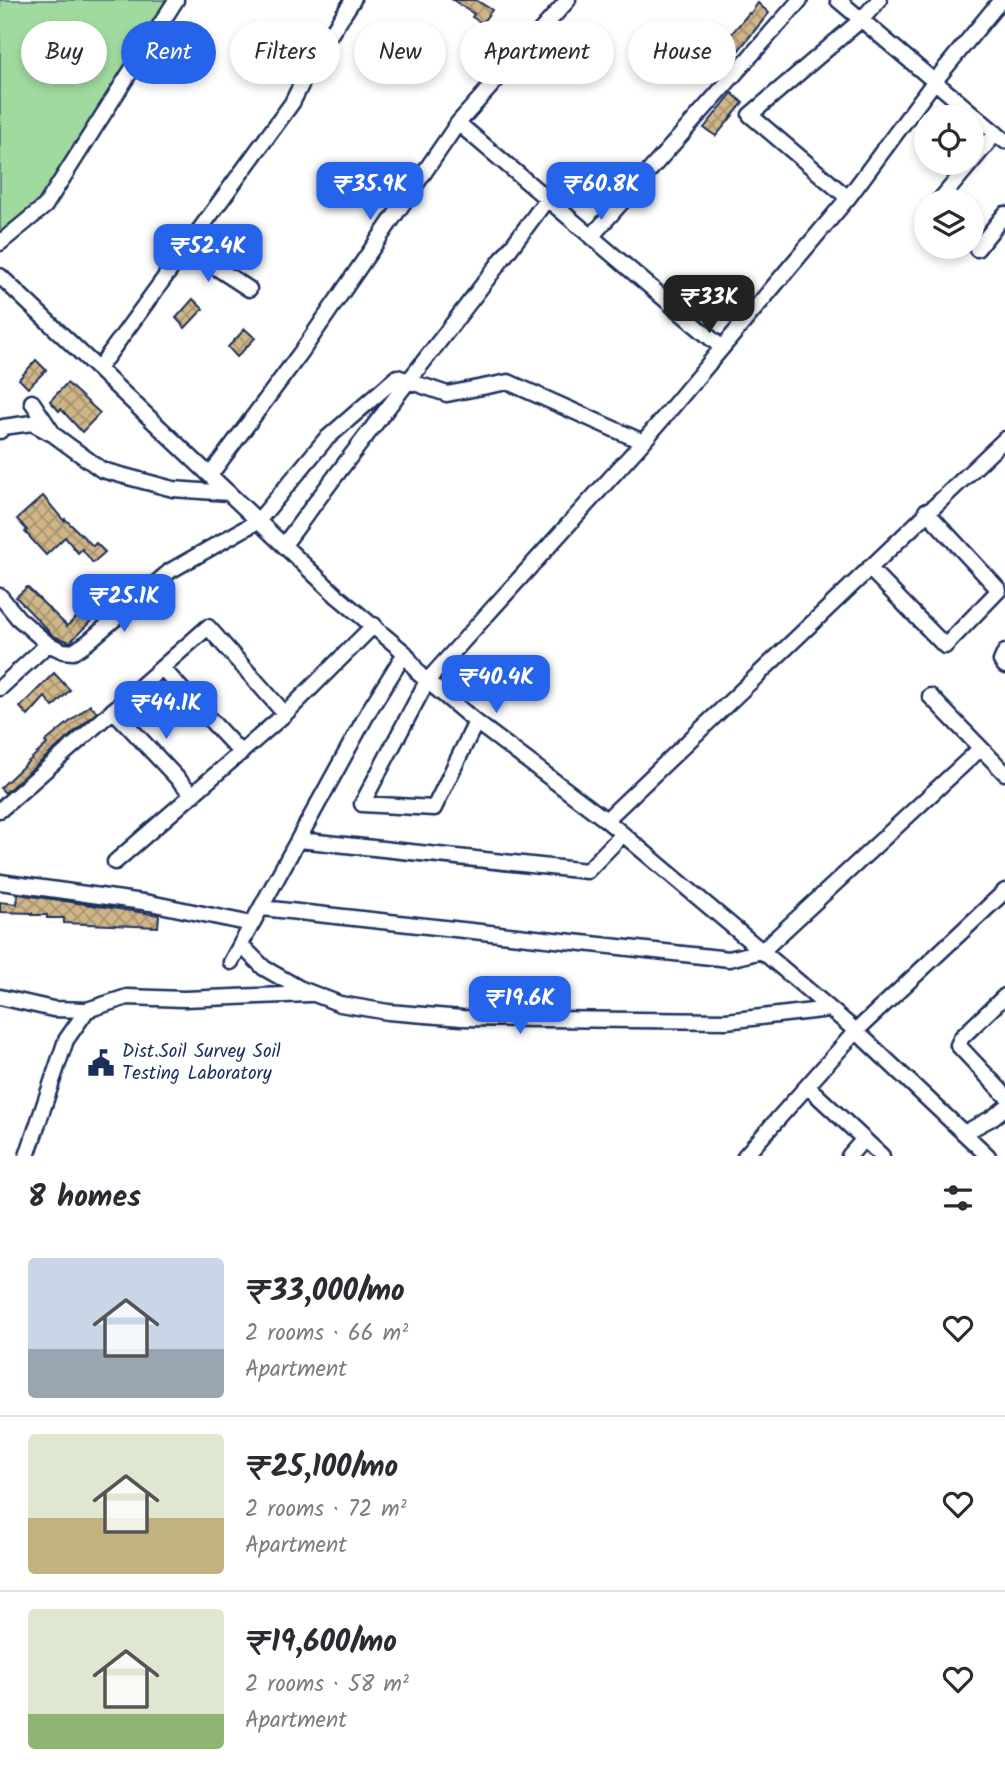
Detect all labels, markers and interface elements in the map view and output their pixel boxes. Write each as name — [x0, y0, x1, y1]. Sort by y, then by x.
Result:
chip: Buy — [21, 21, 107, 84]
chip: Rent — [121, 21, 216, 84]
chip: Filters — [230, 21, 340, 84]
chip: New — [354, 21, 446, 84]
chip: Apartment — [460, 21, 614, 84]
chip: House — [628, 21, 736, 84]
map controls — [914, 105, 984, 259]
button: locate — [914, 105, 984, 175]
pin: ₹35.9K — [313, 162, 427, 222]
pin: ₹60.8K — [544, 162, 658, 222]
text: ₹35.9K — [332, 167, 408, 203]
text: ₹60.8K — [562, 167, 640, 203]
button: layers — [914, 189, 984, 259]
pin: ₹52.4K — [151, 224, 265, 284]
text: ₹52.4K — [170, 229, 246, 265]
pin: ₹33K — [668, 276, 750, 335]
text: ₹33K — [679, 280, 739, 316]
pin: ₹25.1K — [67, 574, 181, 634]
text: ₹25.1K — [88, 579, 160, 615]
pin: ₹40.4K — [439, 656, 553, 715]
text: ₹40.4K — [458, 660, 534, 696]
pin: ₹44.1K — [109, 682, 223, 741]
text: ₹44.1K — [130, 686, 202, 722]
pin: ₹19.6K — [463, 976, 577, 1036]
text: ₹19.6K — [485, 981, 555, 1017]
place label: Dist.Soil Survey Soil Testing Laboratory — [122, 1037, 281, 1089]
public building icon: Dist.Soil Survey Soil Testing Laboratory — [86, 1048, 116, 1078]
text: 8 homes — [28, 1174, 141, 1222]
icon: filters — [939, 1179, 977, 1217]
text: ₹33,000/mo — [245, 1268, 405, 1316]
icon: home — [84, 1286, 168, 1370]
icon: heart — [939, 1309, 977, 1347]
text: 2 rooms · 66 m² — [245, 1316, 408, 1352]
text: Apartment — [245, 1352, 347, 1388]
text: ₹25,100/mo — [245, 1444, 398, 1492]
icon: home — [84, 1462, 168, 1546]
icon: heart — [939, 1485, 977, 1523]
text: 2 rooms · 72 m² — [245, 1492, 407, 1528]
text: Apartment — [245, 1528, 347, 1564]
text: ₹19,600/mo — [245, 1619, 397, 1667]
icon: home — [84, 1637, 168, 1721]
icon: heart — [939, 1660, 977, 1698]
text: 2 rooms · 58 m² — [245, 1667, 409, 1703]
text: Apartment — [245, 1703, 347, 1739]

